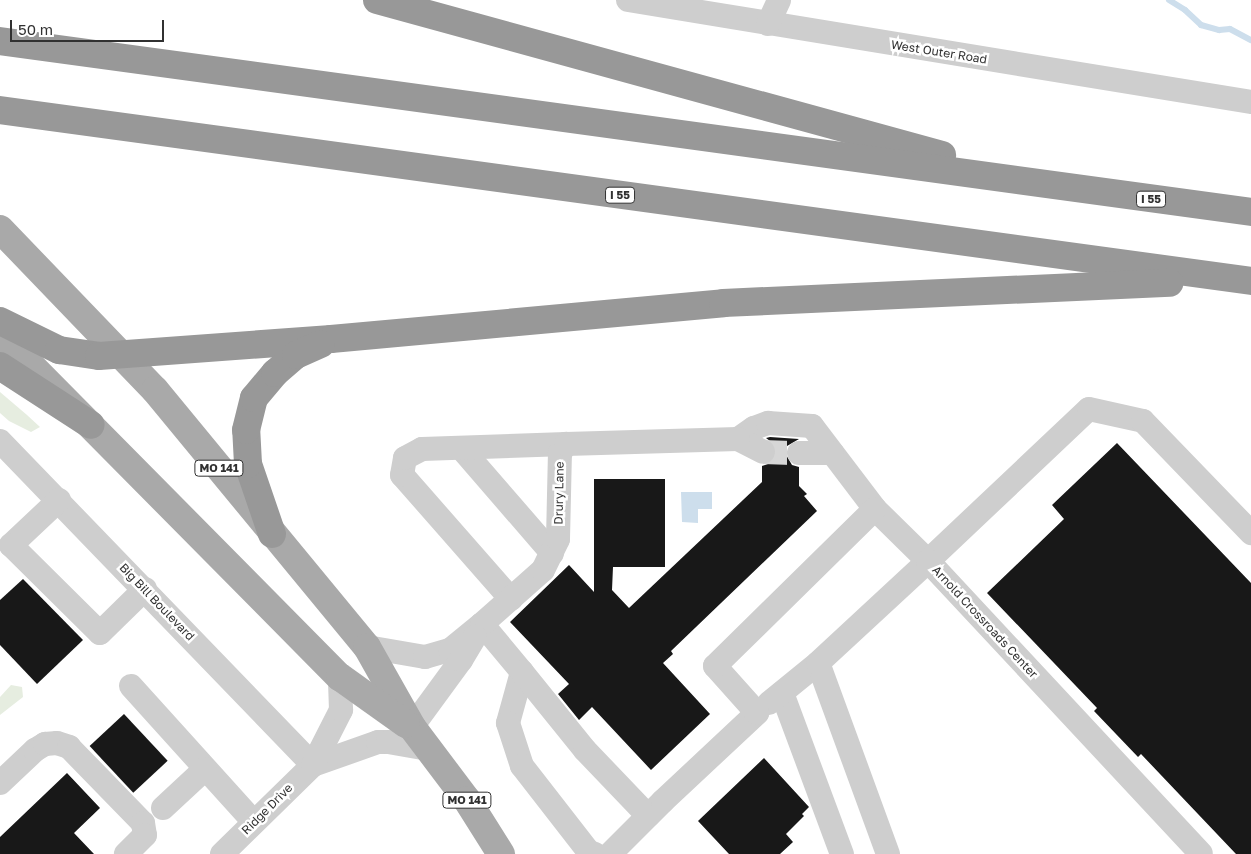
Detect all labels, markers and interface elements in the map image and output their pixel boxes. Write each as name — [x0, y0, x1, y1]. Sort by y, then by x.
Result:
scale bar — [12, 10, 166, 42]
text: 50 m — [18, 20, 53, 38]
street label: West Outer Road — [890, 37, 988, 67]
road number: I 55 — [605, 186, 635, 204]
road number: I 55 — [1136, 190, 1166, 208]
road number: MO 141 — [194, 459, 244, 476]
street label: Drury Lane — [551, 461, 567, 525]
street label: Big Bill Boulevard — [117, 560, 197, 644]
street label: Arnold Crossroads Center — [929, 563, 1041, 681]
street label: Ridge Drive — [239, 781, 295, 837]
road number: MO 141 — [442, 792, 492, 808]

